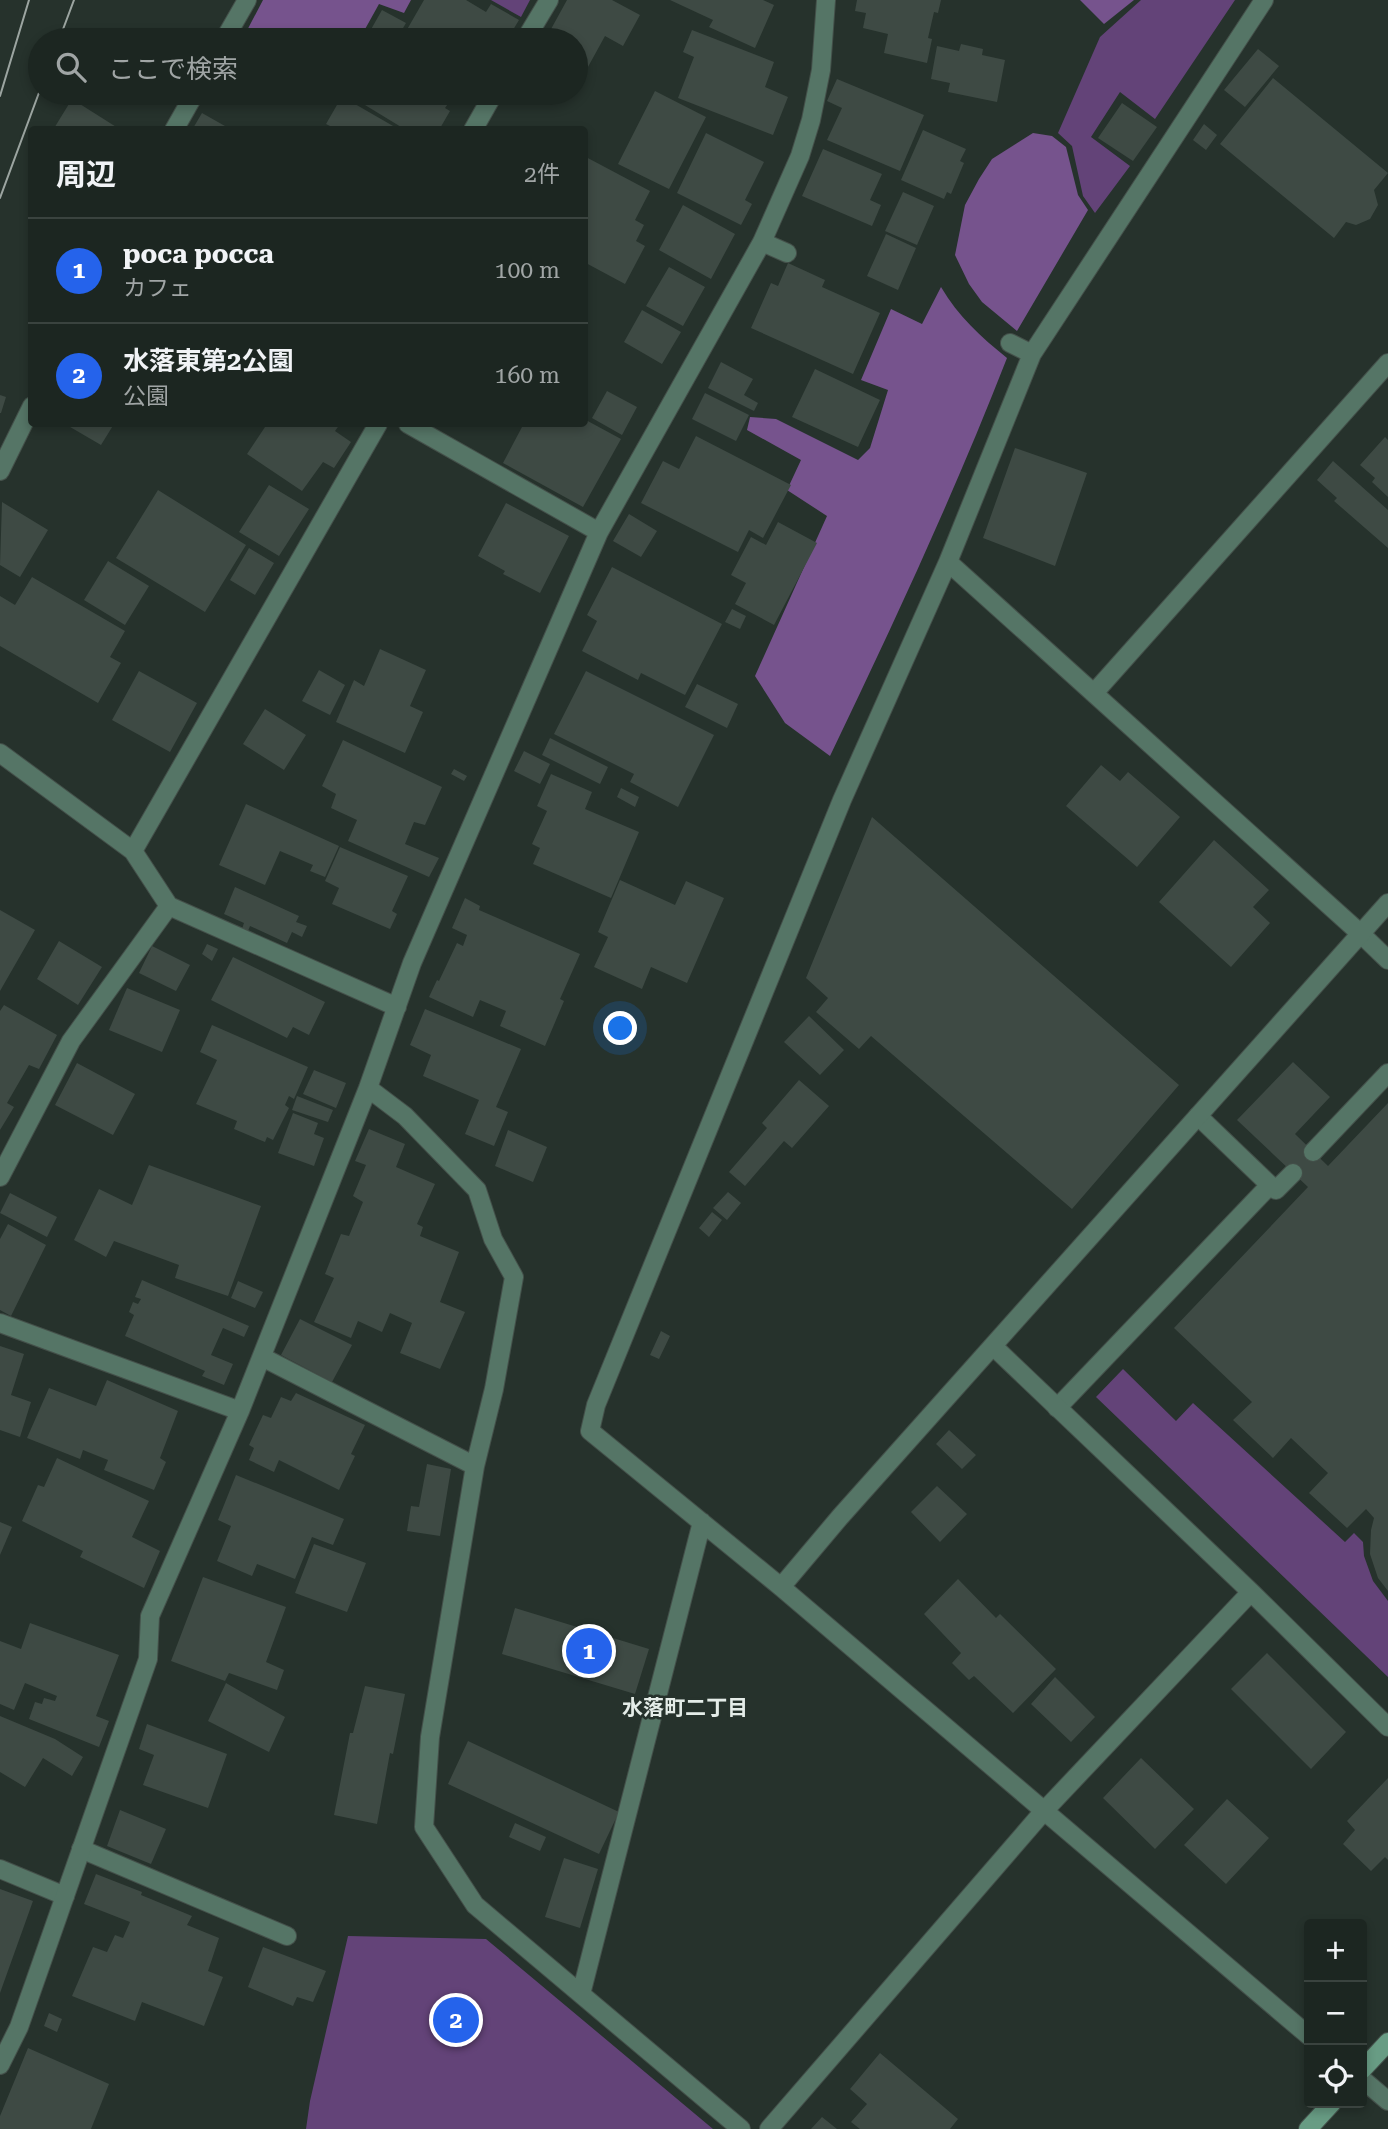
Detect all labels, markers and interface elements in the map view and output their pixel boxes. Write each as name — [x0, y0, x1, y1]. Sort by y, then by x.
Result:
search box — [28, 28, 588, 105]
icon: search — [52, 48, 90, 86]
text: ここで検索 — [108, 54, 238, 84]
text: 周辺 — [56, 157, 116, 192]
text: 2件 — [524, 161, 560, 188]
text: poca pocca — [123, 239, 274, 269]
text: 1 — [73, 257, 85, 284]
text: 100 m — [495, 257, 560, 284]
text: カフェ — [123, 275, 192, 302]
text: 水落東第2公園 — [123, 346, 294, 376]
text: 2 — [73, 362, 85, 389]
text: 160 m — [495, 362, 560, 389]
text: 公園 — [123, 383, 169, 410]
your location — [603, 1011, 637, 1045]
pin: 1 — [566, 1625, 612, 1677]
district label: 水落町二丁目 — [622, 1696, 748, 1720]
map controls — [1304, 1919, 1367, 2108]
button: + — [1304, 1919, 1367, 1982]
button: − — [1304, 1982, 1367, 2045]
pin: 2 — [433, 1994, 479, 2046]
button: locate — [1304, 2045, 1367, 2108]

